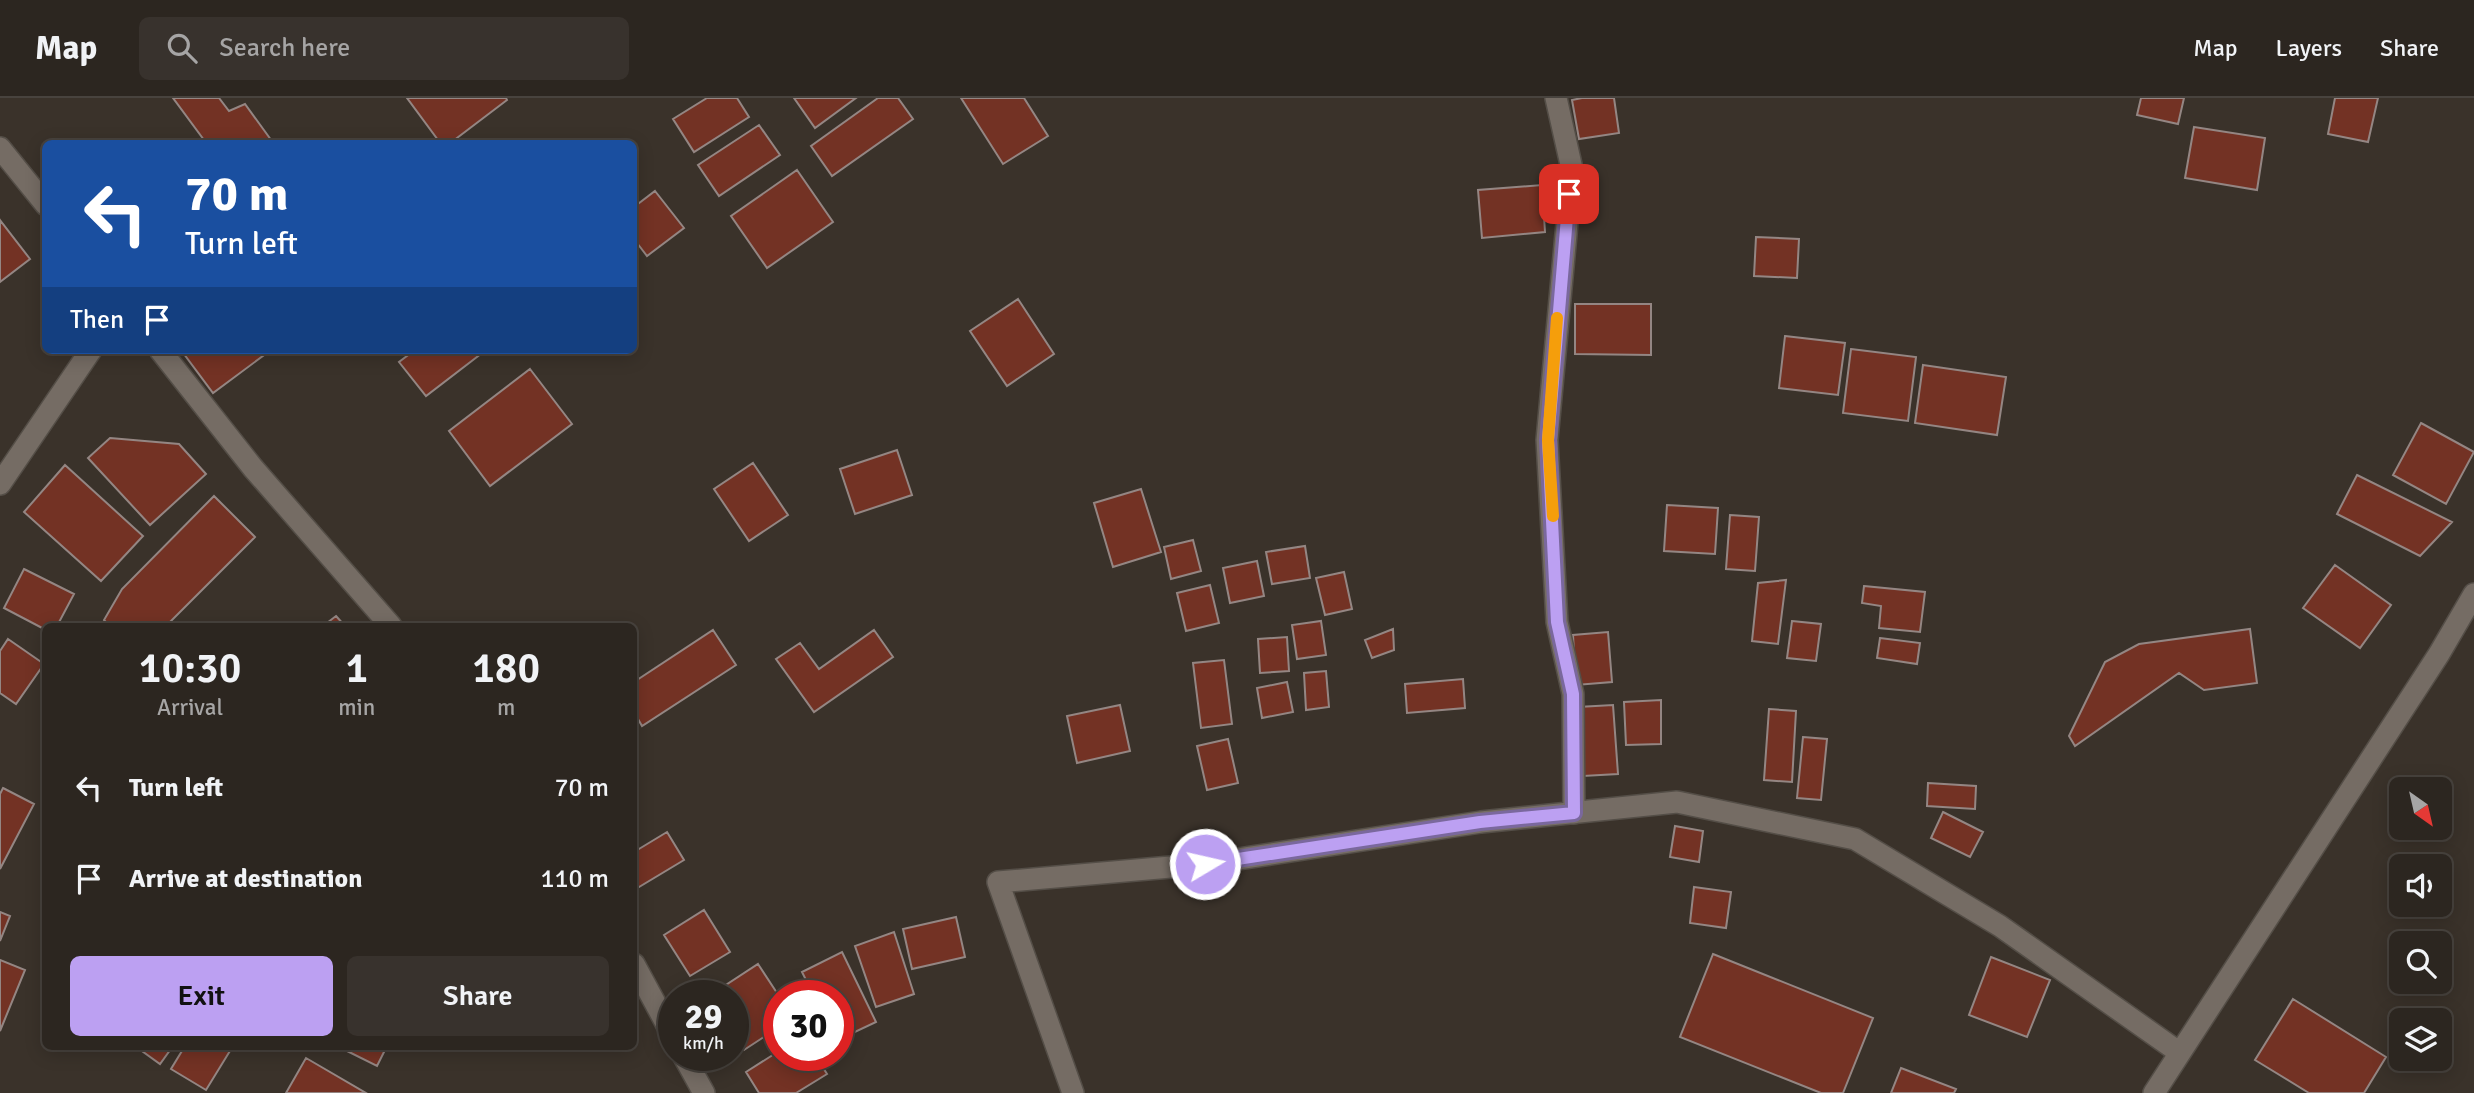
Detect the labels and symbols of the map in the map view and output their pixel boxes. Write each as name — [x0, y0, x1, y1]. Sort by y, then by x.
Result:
pin — [1539, 164, 1599, 224]
north arrow — [2389, 777, 2452, 840]
position arrow — [1168, 827, 1242, 901]
speed limit sign: 30 — [763, 980, 854, 1071]

